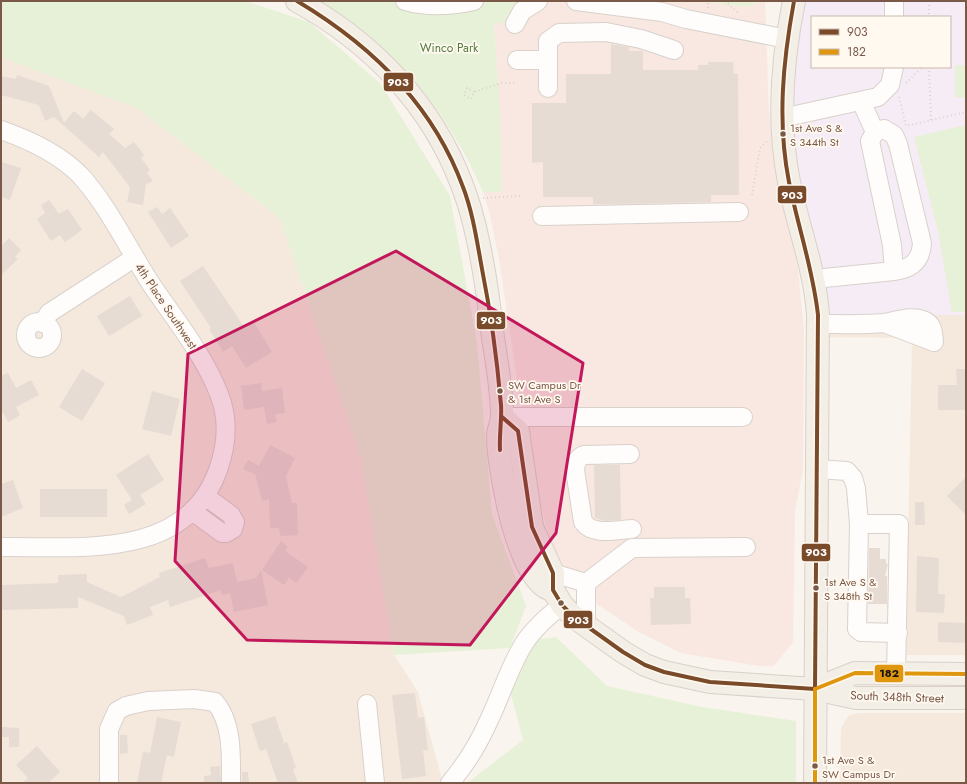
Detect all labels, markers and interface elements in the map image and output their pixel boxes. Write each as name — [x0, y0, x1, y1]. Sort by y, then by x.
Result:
legend — [811, 16, 951, 68]
text: 903 — [847, 23, 868, 41]
park label: Winco Park — [420, 39, 479, 57]
text: 182 — [847, 43, 866, 61]
line badge: 903 — [383, 72, 414, 92]
text: 903 — [387, 74, 409, 90]
place label: 1st Ave S & S 344th St — [790, 120, 843, 150]
marker: 1st Ave S & S 344th St — [778, 129, 788, 139]
line badge: 903 — [777, 185, 807, 204]
text: 903 — [781, 187, 803, 203]
street label: 4th Place Southwest — [130, 259, 202, 353]
line badge: 903 — [476, 311, 506, 330]
text: 903 — [480, 312, 502, 328]
place label: SW Campus Dr & 1st Ave S — [508, 377, 581, 407]
marker: SW Campus Dr & 1st Ave S — [495, 386, 505, 396]
line badge: 903 — [801, 543, 831, 562]
text: 903 — [805, 544, 827, 560]
place label: 1st Ave S & S 348th St — [824, 574, 877, 604]
marker: 1st Ave S & S 348th St — [811, 583, 821, 593]
unlabelled marker — [556, 598, 566, 608]
line badge: 903 — [563, 610, 593, 629]
text: 903 — [567, 612, 589, 628]
line badge: 182 — [874, 664, 904, 683]
text: 182 — [879, 665, 899, 681]
street label: South 348th Street — [850, 686, 944, 708]
place label: 1st Ave S & SW Campus Dr — [822, 752, 895, 782]
marker: 1st Ave S & SW Campus Dr — [810, 761, 820, 771]

